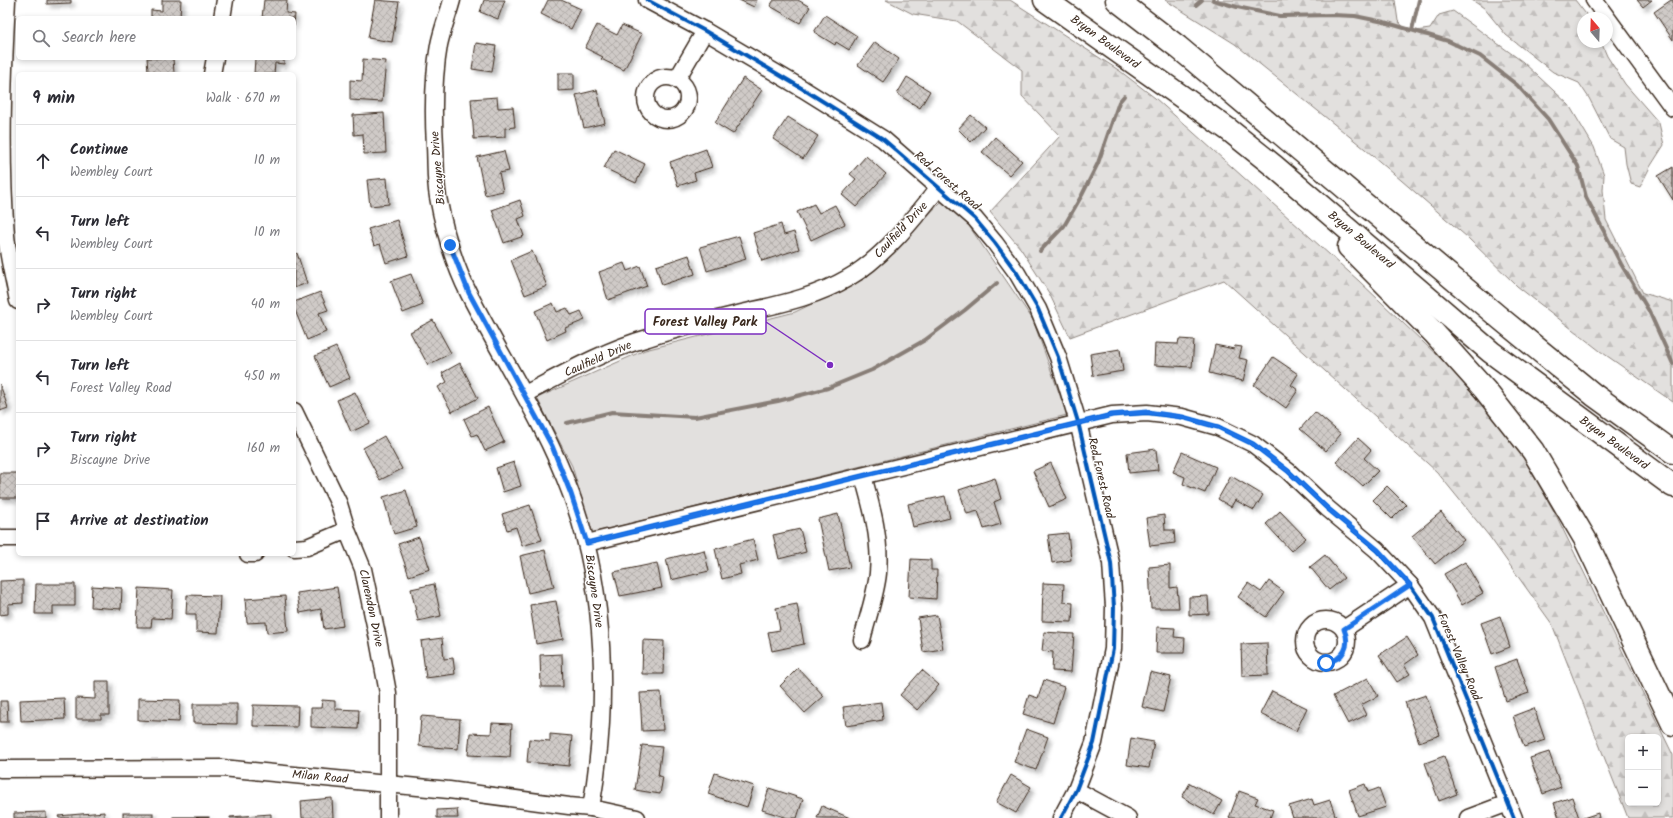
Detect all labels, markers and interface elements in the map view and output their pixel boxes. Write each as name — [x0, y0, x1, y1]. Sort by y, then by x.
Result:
street label: Bryan Boulevard — [1066, 10, 1145, 74]
north arrow — [1577, 12, 1613, 48]
search box — [16, 16, 296, 60]
text: Search here — [62, 26, 136, 50]
icon: search — [30, 27, 52, 49]
text: 9 min — [32, 85, 75, 112]
text: Walk · 670 m — [206, 88, 280, 109]
street label: Biscayne Drive — [425, 130, 451, 206]
text: Continue — [70, 138, 128, 162]
street label: Red Forest Road — [909, 147, 985, 216]
icon: ahead — [32, 150, 54, 172]
text: 10 m — [254, 150, 280, 171]
text: Wembley Court — [70, 162, 153, 183]
street label: Caulfield Drive — [869, 197, 933, 263]
street label: Bryan Boulevard — [1324, 206, 1399, 274]
text: Turn left — [70, 210, 130, 234]
icon: left — [32, 222, 54, 244]
text: 10 m — [254, 222, 280, 243]
text: Wembley Court — [70, 234, 153, 255]
route end — [441, 236, 459, 254]
text: Turn right — [70, 282, 137, 306]
icon: right — [32, 294, 54, 316]
text: 40 m — [251, 294, 280, 315]
text: Wembley Court — [70, 306, 153, 327]
callout: Forest Valley Park — [645, 309, 766, 334]
text: Forest Valley Park — [653, 312, 758, 333]
street label: Caulfield Drive — [561, 335, 635, 382]
text: Turn left — [70, 354, 130, 378]
icon: left — [32, 366, 54, 388]
text: 450 m — [244, 366, 280, 387]
text: Forest Valley Road — [70, 378, 171, 399]
street label: Bryan Boulevard — [1575, 411, 1654, 475]
text: Turn right — [70, 426, 137, 450]
street label: Red Forest Road — [1082, 435, 1120, 522]
icon: right — [32, 438, 54, 460]
text: 160 m — [247, 438, 280, 459]
text: Biscayne Drive — [70, 450, 150, 471]
text: Arrive at destination — [70, 509, 209, 533]
icon: arrive — [32, 510, 54, 532]
street label: Biscayne Drive — [579, 553, 609, 629]
street label: Clarendon Drive — [353, 567, 389, 649]
street label: Forest Valley Road — [1432, 610, 1486, 705]
route start — [1317, 654, 1335, 672]
map controls — [1625, 734, 1661, 806]
button: + — [1625, 734, 1661, 770]
street label: Milan Road — [291, 765, 350, 789]
button: − — [1625, 770, 1661, 806]

